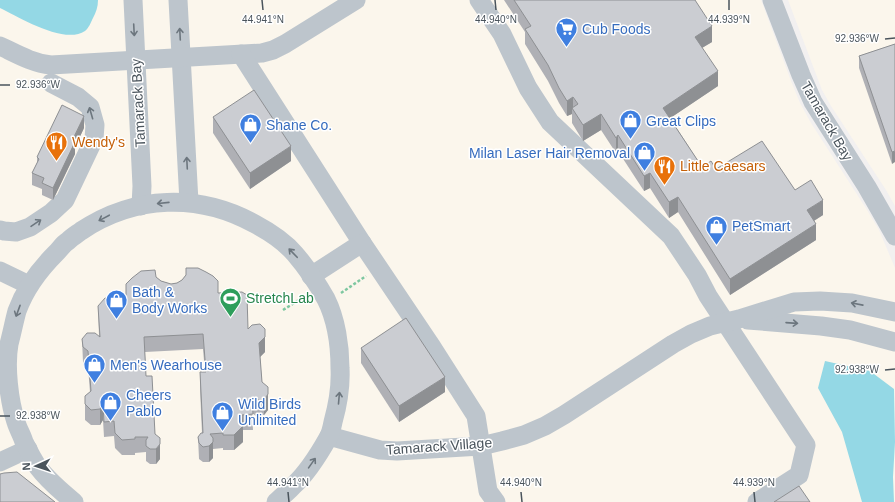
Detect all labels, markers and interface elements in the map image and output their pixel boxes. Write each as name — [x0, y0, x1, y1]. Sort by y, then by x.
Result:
text: 44.941°N — [242, 14, 284, 25]
text: 44.940°N — [475, 14, 517, 25]
text: 44.939°N — [708, 14, 750, 25]
supermarket icon: Cub Foods — [553, 16, 579, 49]
place label: Cub Foods — [582, 21, 650, 37]
one-way arrow — [131, 23, 138, 36]
one-way arrow — [176, 28, 184, 41]
text: 92.936°W — [835, 33, 880, 44]
street label: Tamarack Bay — [128, 58, 148, 148]
text: 92.936°W — [16, 79, 61, 90]
street label: Tamarack Bay — [798, 79, 856, 163]
one-way arrow — [87, 107, 94, 120]
shop icon: Great Clips — [618, 108, 644, 141]
shop icon: Shane Co. — [238, 112, 264, 145]
place label: Great Clips — [646, 113, 716, 129]
place label: Shane Co. — [266, 117, 332, 133]
restaurant icon: Wendy's — [43, 129, 69, 162]
place label: Wendy's — [72, 134, 125, 150]
shop icon: Milan Laser Hair Removal — [632, 140, 658, 173]
place label: Milan Laser Hair Removal — [469, 145, 630, 161]
restaurant icon: Little Caesars — [652, 153, 678, 186]
one-way arrow — [183, 157, 191, 170]
place label: Little Caesars — [680, 158, 766, 174]
one-way arrow — [157, 199, 170, 207]
shop icon: PetSmart — [704, 213, 730, 246]
one-way arrow — [98, 215, 110, 222]
place label: PetSmart — [732, 218, 790, 234]
one-way arrow — [31, 219, 42, 227]
one-way arrow — [288, 248, 298, 258]
place label: Bath & Body Works — [132, 284, 207, 316]
sports icon: StretchLab — [218, 285, 244, 318]
shop icon: Bath & Body Works — [103, 287, 129, 320]
place label: StretchLab — [246, 290, 314, 306]
one-way arrow — [851, 300, 864, 308]
one-way arrow — [14, 304, 21, 317]
one-way arrow — [785, 320, 798, 327]
shop icon: Men's Wearhouse — [81, 352, 107, 385]
place label: Men's Wearhouse — [110, 357, 222, 373]
text: 92.938°W — [835, 364, 880, 375]
place label: Cheers Pablo — [126, 387, 171, 419]
shop icon: Cheers Pablo — [98, 390, 124, 423]
one-way arrow — [335, 392, 342, 405]
place label: Wild Birds Unlimited — [238, 396, 301, 428]
shop icon: Wild Birds Unlimited — [209, 399, 235, 432]
text: 92.938°W — [16, 410, 61, 421]
street label: Tamarack Village — [385, 434, 493, 458]
north arrow — [16, 446, 56, 486]
one-way arrow — [308, 458, 316, 469]
text: N — [20, 462, 32, 471]
text: 44.941°N — [267, 477, 309, 488]
text: 44.940°N — [500, 477, 542, 488]
text: 44.939°N — [733, 477, 775, 488]

